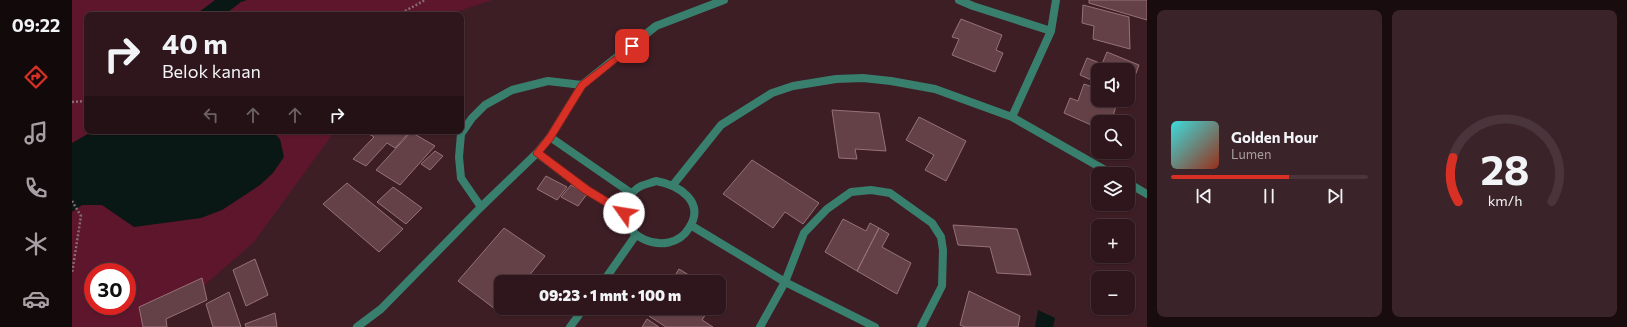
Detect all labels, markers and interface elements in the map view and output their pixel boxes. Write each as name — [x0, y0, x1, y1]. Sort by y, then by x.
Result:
text: 09:22 — [12, 14, 60, 36]
text: 40 m — [162, 26, 228, 60]
icon: right — [96, 28, 148, 80]
pin — [615, 29, 649, 63]
icon: arrive — [621, 35, 643, 57]
text: Belok kanan — [162, 60, 261, 82]
icon: directions — [22, 63, 50, 91]
map controls — [1091, 63, 1135, 315]
button: sound — [1091, 63, 1135, 107]
icon: left — [200, 104, 222, 126]
icon: ahead — [242, 104, 264, 126]
icon: ahead — [284, 104, 306, 126]
icon: right — [326, 104, 348, 126]
button: search — [1091, 115, 1135, 159]
icon: music — [22, 119, 50, 147]
text: Golden Hour — [1231, 128, 1318, 146]
text: 28 — [1480, 142, 1529, 193]
text: Lumen — [1231, 146, 1271, 162]
button: layers — [1091, 167, 1135, 211]
icon: phone — [22, 174, 50, 202]
icon: previous — [1193, 185, 1215, 207]
icon: pause — [1258, 185, 1280, 207]
icon: next — [1324, 185, 1346, 207]
text: km/h — [1487, 190, 1522, 208]
position arrow — [603, 192, 645, 234]
button: + — [1091, 219, 1135, 263]
icon: climate — [22, 230, 50, 258]
speed limit sign: 30 — [84, 263, 136, 315]
button: − — [1091, 271, 1135, 315]
icon: car — [22, 285, 50, 313]
text: 09:23 · 1 mnt · 100 m — [539, 286, 681, 304]

